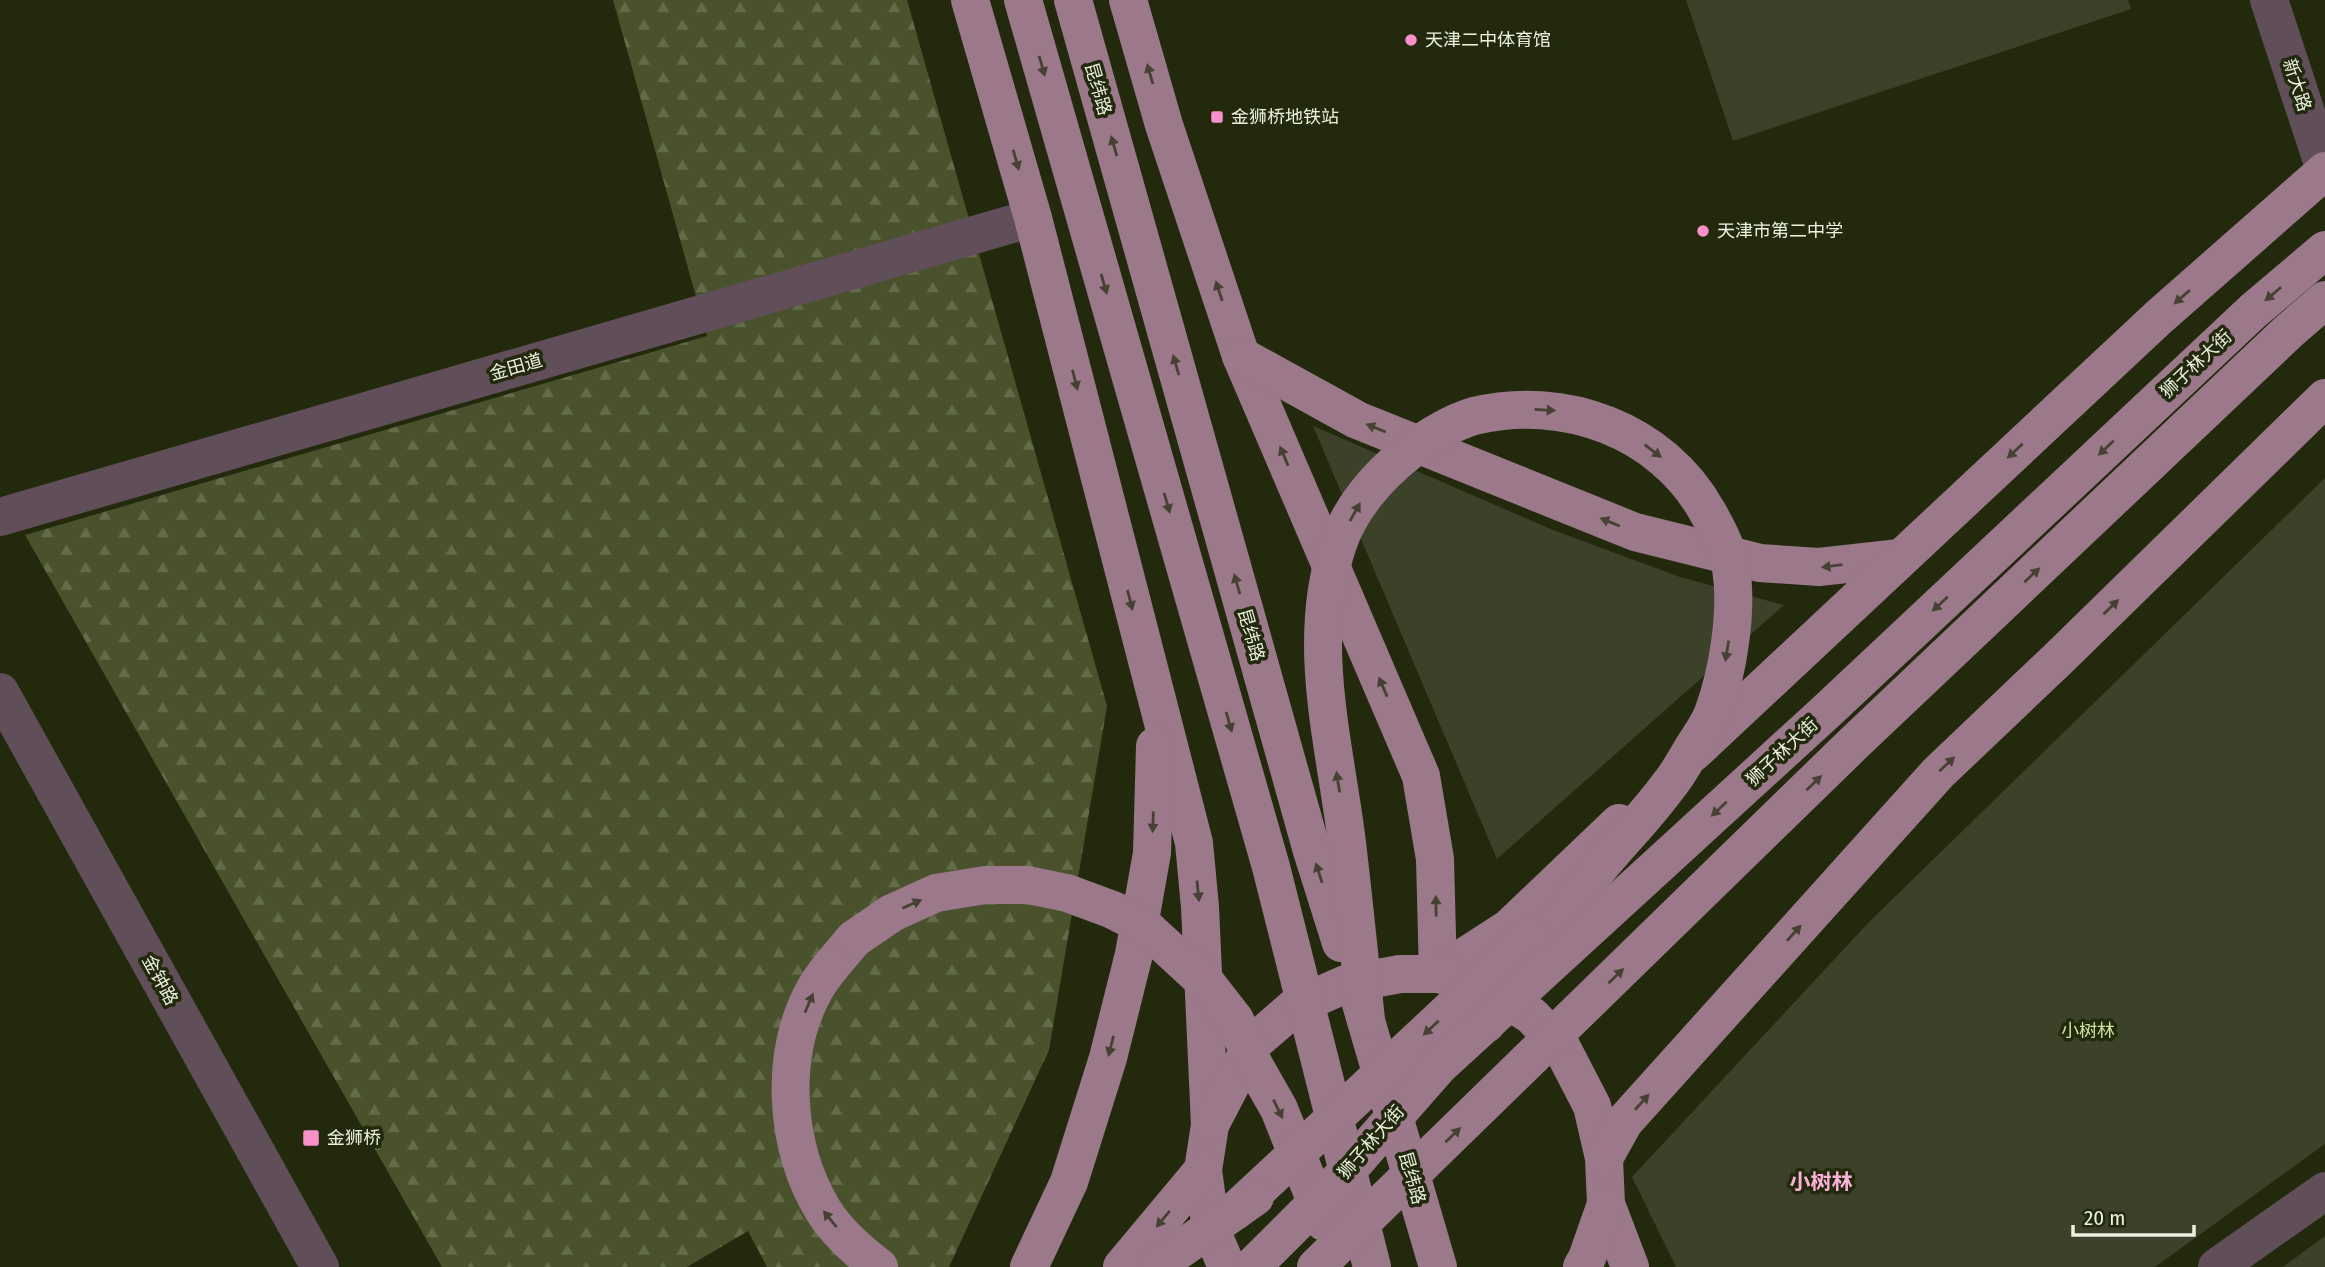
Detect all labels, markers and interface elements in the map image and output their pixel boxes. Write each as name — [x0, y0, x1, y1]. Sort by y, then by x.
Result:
place label: 天津二中体育馆 — [1425, 29, 1551, 51]
marker: 天津二中体育馆 — [1403, 32, 1419, 48]
one-way arrow — [1037, 55, 1048, 77]
street label: 新大路 — [2278, 56, 2316, 114]
street label: 昆纬路 — [1080, 60, 1116, 118]
one-way arrow — [1144, 64, 1154, 85]
place label: 金狮桥地铁站 — [1231, 106, 1339, 128]
marker: 金狮桥地铁站 — [1209, 109, 1225, 125]
one-way arrow — [1108, 135, 1119, 157]
one-way arrow — [1011, 149, 1022, 171]
place label: 天津市第二中学 — [1717, 220, 1843, 242]
marker: 天津市第二中学 — [1695, 223, 1711, 239]
one-way arrow — [1100, 274, 1110, 295]
one-way arrow — [1214, 280, 1224, 301]
one-way arrow — [2264, 286, 2281, 301]
one-way arrow — [2173, 289, 2191, 305]
street label: 狮子林大街 — [2156, 325, 2236, 403]
street label: 金田道 — [487, 349, 545, 385]
one-way arrow — [1170, 354, 1180, 375]
one-way arrow — [1070, 369, 1081, 391]
one-way arrow — [1534, 405, 1556, 416]
one-way arrow — [1366, 423, 1387, 434]
one-way arrow — [2098, 440, 2115, 456]
one-way arrow — [1644, 443, 1662, 457]
one-way arrow — [2007, 443, 2024, 459]
one-way arrow — [1278, 446, 1290, 466]
one-way arrow — [1162, 493, 1172, 514]
one-way arrow — [1349, 502, 1361, 522]
one-way arrow — [1600, 517, 1621, 528]
one-way arrow — [1821, 560, 1843, 571]
one-way arrow — [2023, 566, 2040, 583]
one-way arrow — [1231, 573, 1242, 595]
one-way arrow — [1125, 589, 1136, 611]
one-way arrow — [1932, 596, 1949, 612]
one-way arrow — [2103, 599, 2120, 616]
street label: 昆纬路 — [1233, 606, 1269, 664]
one-way arrow — [1722, 640, 1733, 662]
one-way arrow — [1377, 677, 1388, 698]
one-way arrow — [1225, 712, 1235, 733]
street label: 狮子林大街 — [1742, 713, 1822, 791]
one-way arrow — [1938, 757, 1955, 773]
one-way arrow — [1332, 770, 1343, 792]
one-way arrow — [1805, 774, 1822, 791]
one-way arrow — [1711, 801, 1728, 817]
one-way arrow — [1147, 812, 1158, 834]
one-way arrow — [1313, 863, 1324, 884]
one-way arrow — [1193, 880, 1204, 902]
one-way arrow — [1431, 895, 1442, 917]
one-way arrow — [902, 898, 923, 909]
one-way arrow — [1786, 924, 1802, 942]
street label: 金钟路 — [137, 951, 183, 1009]
one-way arrow — [1607, 968, 1624, 984]
one-way arrow — [804, 992, 815, 1013]
one-way arrow — [1423, 1019, 1440, 1035]
park label: 小树林 — [2061, 1020, 2115, 1042]
one-way arrow — [1105, 1035, 1116, 1057]
one-way arrow — [1634, 1093, 1650, 1111]
one-way arrow — [1272, 1099, 1284, 1119]
street label: 狮子林大街 — [1333, 1101, 1409, 1183]
one-way arrow — [1445, 1126, 1462, 1143]
place label: 金狮桥 — [327, 1127, 381, 1149]
marker: 金狮桥 — [301, 1128, 321, 1148]
street label: 昆纬路 — [1394, 1149, 1430, 1207]
district label: 小树林 — [1790, 1169, 1853, 1195]
scale bar — [2073, 1194, 2194, 1238]
text: 20 m — [2084, 1205, 2125, 1231]
one-way arrow — [1156, 1210, 1171, 1227]
one-way arrow — [823, 1211, 838, 1229]

